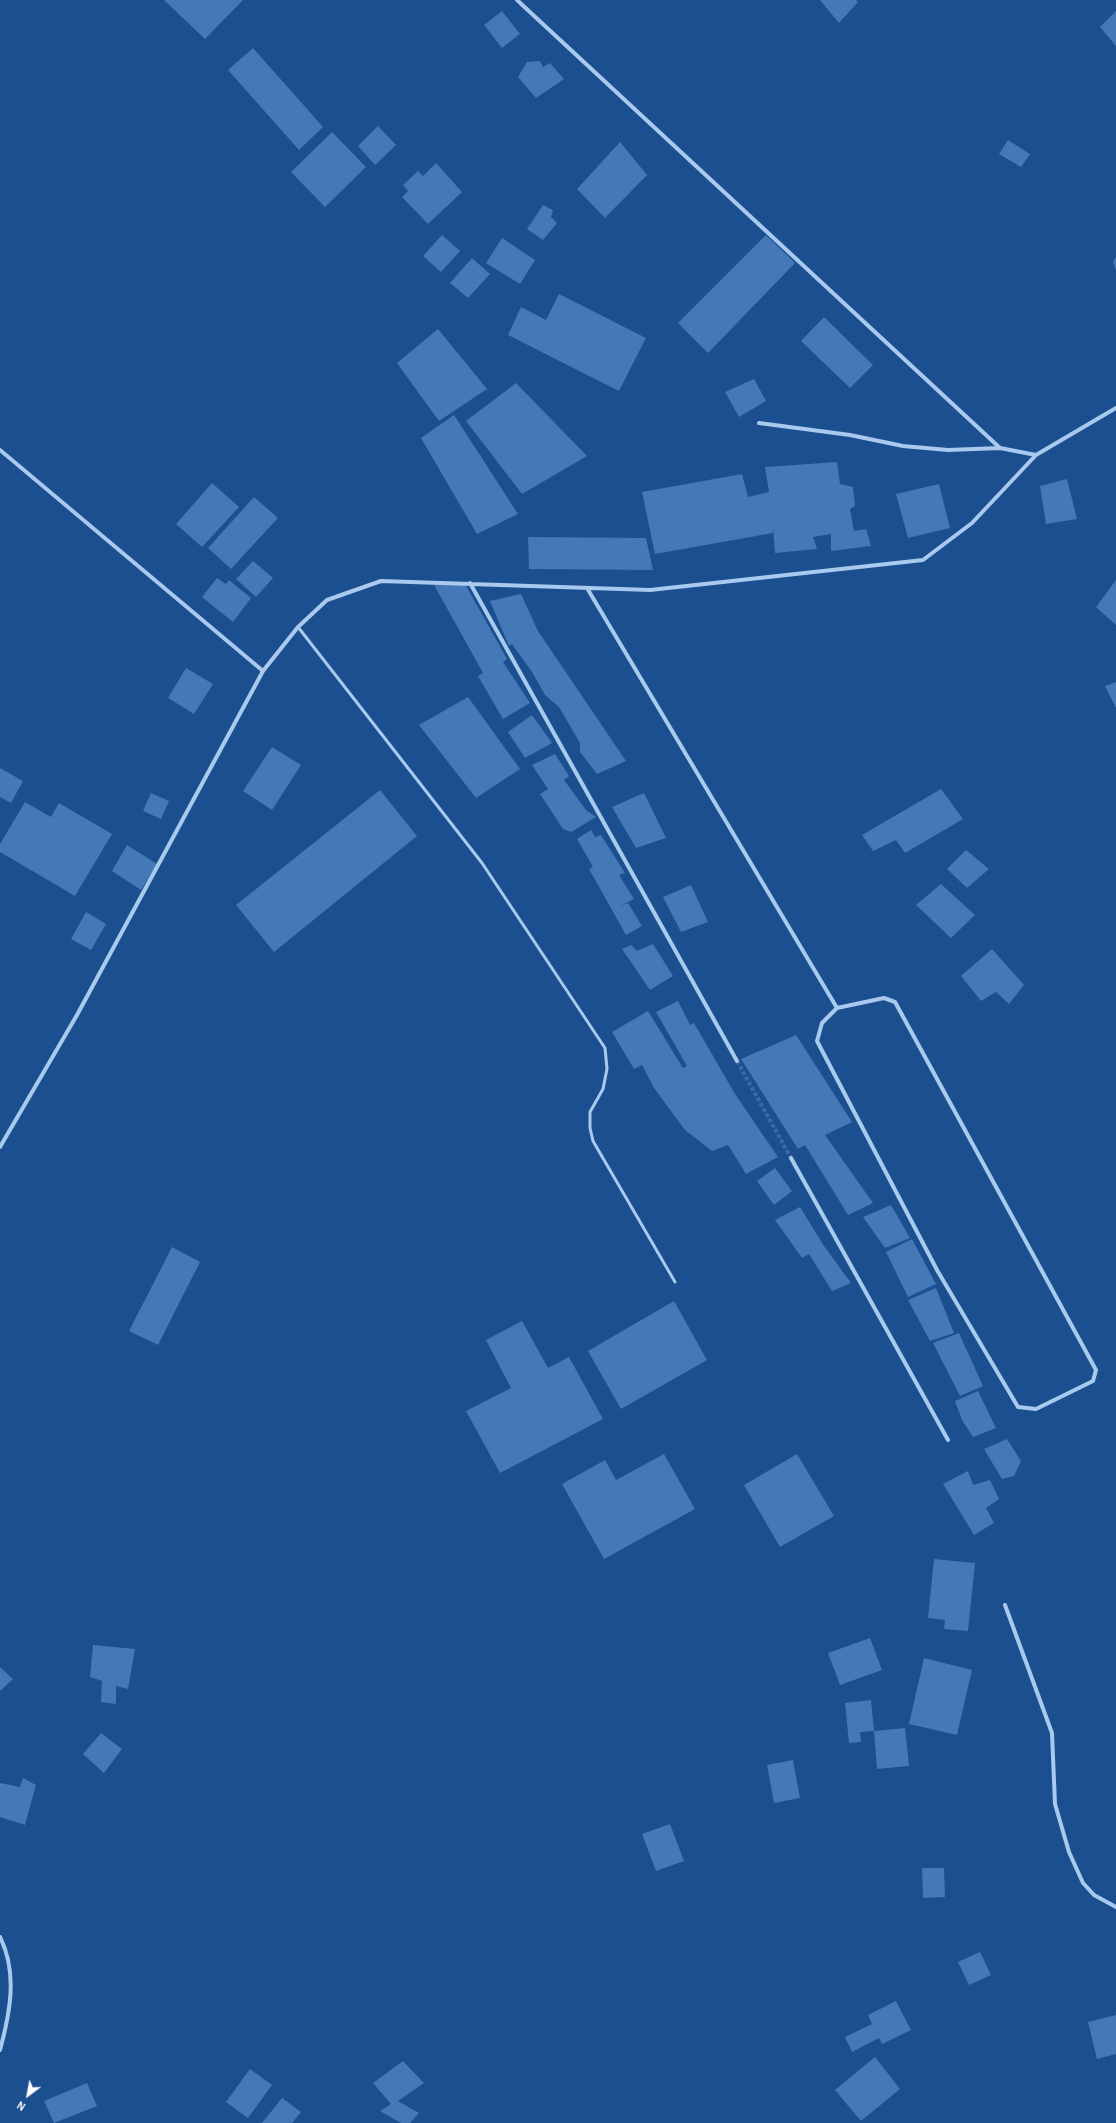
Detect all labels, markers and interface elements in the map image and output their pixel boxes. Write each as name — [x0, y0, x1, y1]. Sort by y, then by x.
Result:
north arrow — [8, 2075, 48, 2115]
text: N — [15, 2098, 28, 2113]

